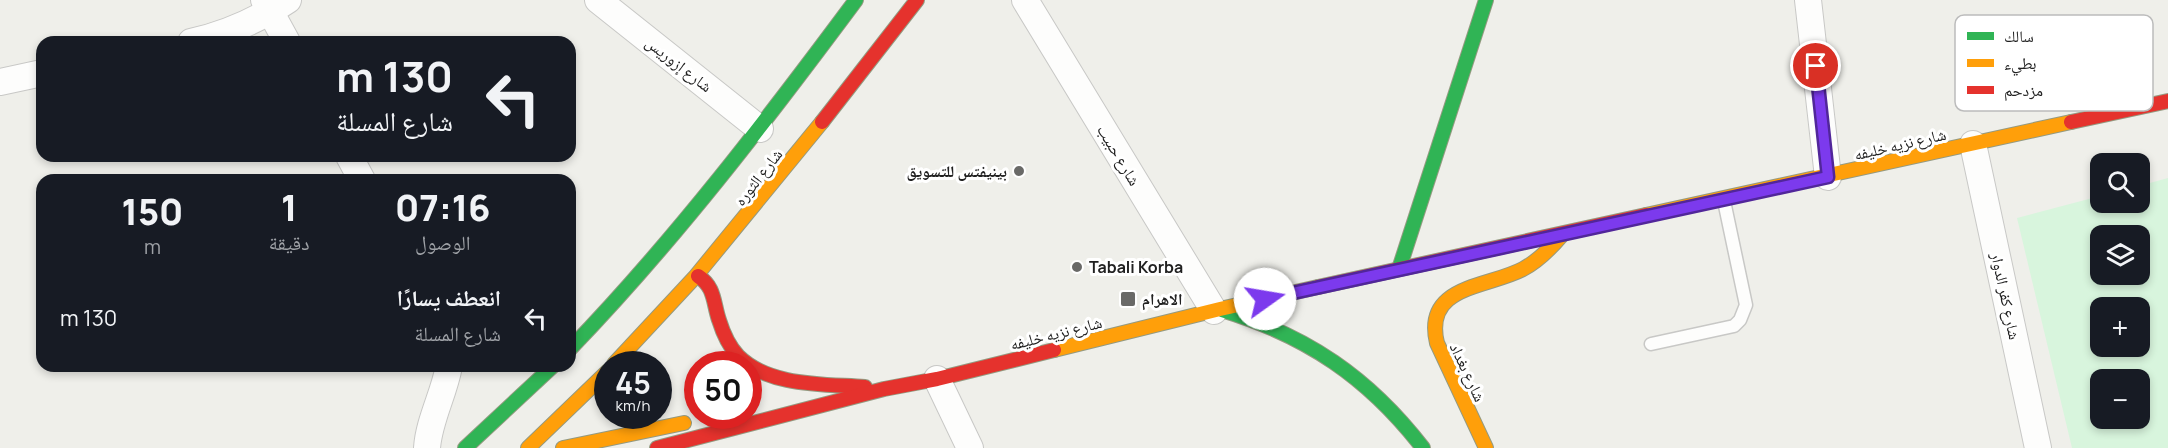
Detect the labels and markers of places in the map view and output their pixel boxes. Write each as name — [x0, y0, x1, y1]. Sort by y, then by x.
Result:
pin — [1790, 40, 1841, 91]
place label: بينيفتس للتسويق — [907, 160, 1007, 182]
marker: بينيفتس للتسويق — [1012, 164, 1026, 178]
place label: Tabali Korba — [1089, 256, 1183, 278]
marker: Tabali Korba — [1070, 260, 1084, 274]
place label: الاهرام — [1142, 288, 1182, 311]
marker: الاهرام — [1119, 290, 1137, 308]

